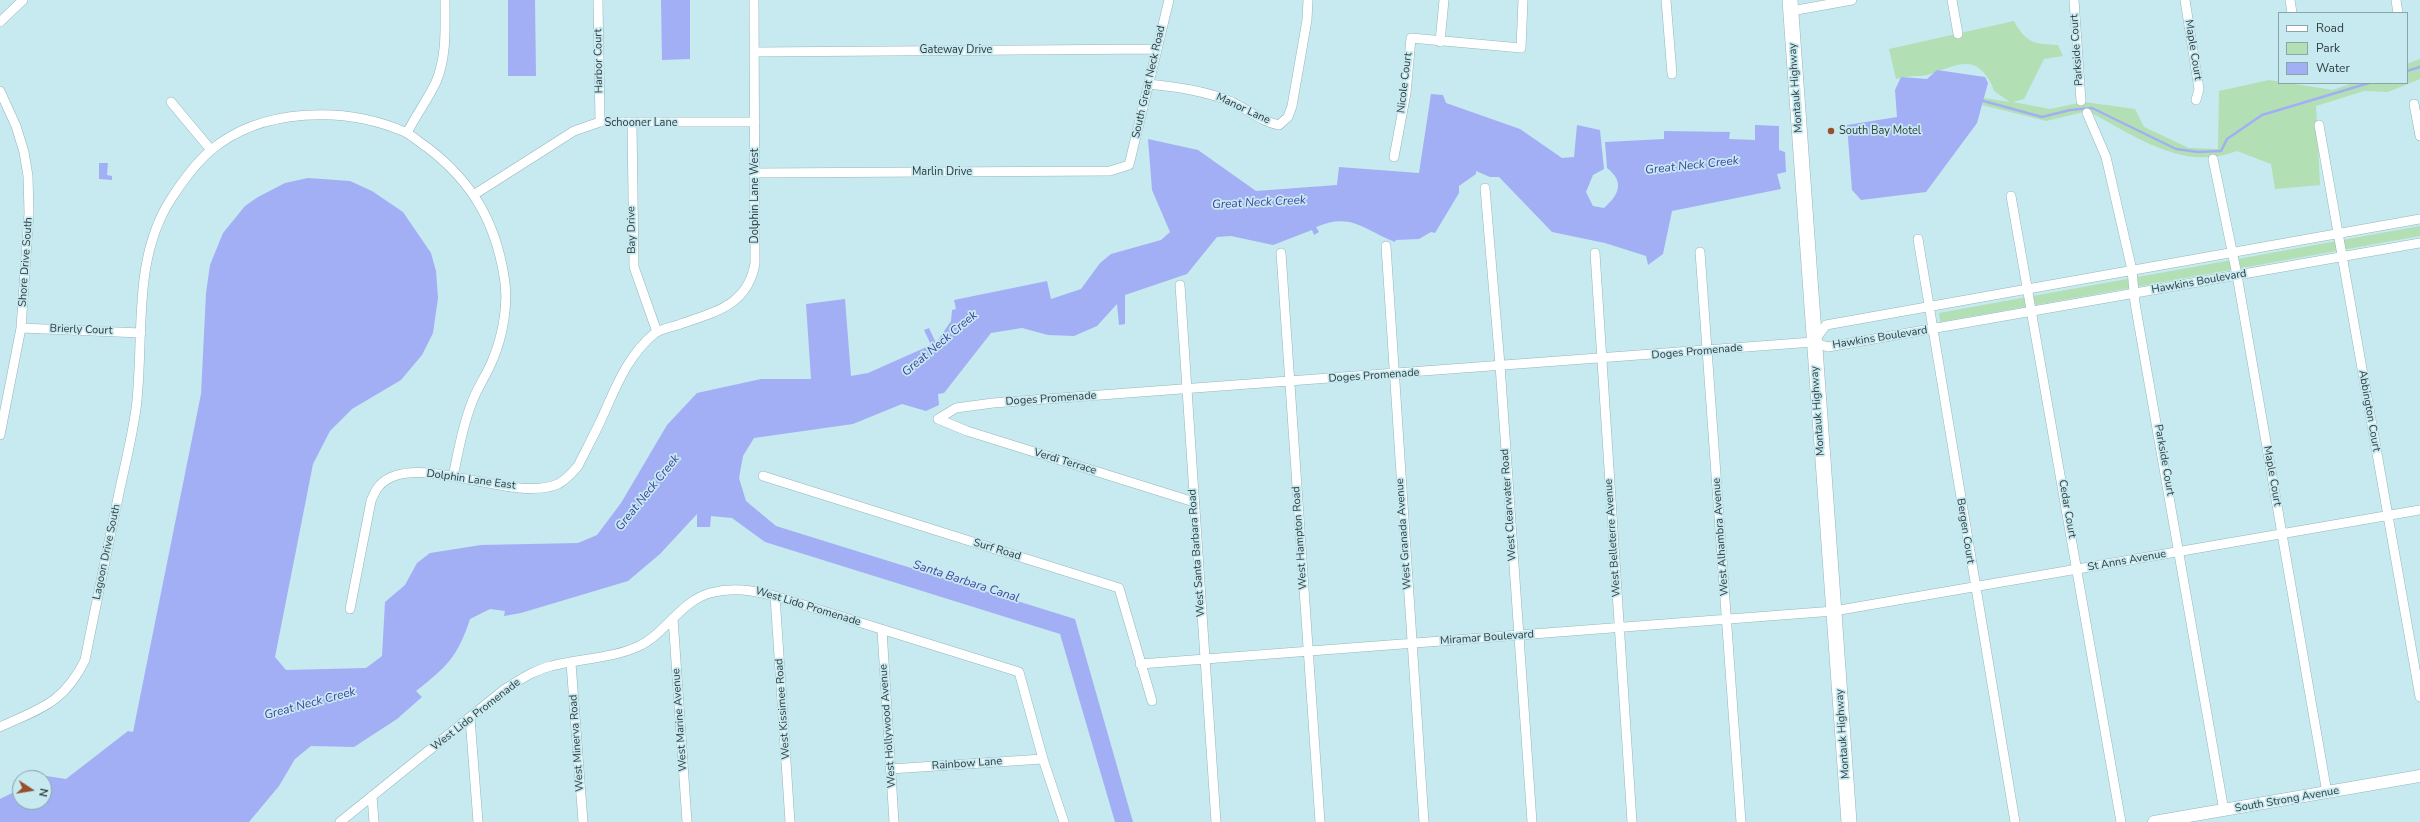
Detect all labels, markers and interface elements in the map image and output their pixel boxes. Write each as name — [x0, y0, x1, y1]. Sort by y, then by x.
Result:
legend — [2278, 12, 2408, 84]
street label: Parkside Court — [2068, 14, 2086, 86]
street label: Maple Court — [2182, 19, 2204, 81]
text: Road — [2316, 20, 2344, 36]
street label: South Great Neck Road — [1130, 24, 1168, 140]
street label: Harbor Court — [592, 28, 606, 94]
text: Park — [2316, 40, 2340, 56]
street label: Gateway Drive — [920, 43, 992, 57]
street label: Montauk Highway — [1786, 43, 1806, 133]
street label: Nicole Court — [1395, 52, 1415, 114]
text: Water — [2316, 60, 2350, 76]
street label: Manor Lane — [1214, 91, 1272, 127]
street label: Schooner Lane — [604, 116, 678, 130]
place label: South Bay Motel — [1839, 124, 1921, 138]
marker: South Bay Motel — [1826, 126, 1836, 136]
street label: Dolphin Lane West — [748, 149, 762, 243]
water label: Great Neck Creek — [1645, 154, 1739, 178]
street label: Marlin Drive — [912, 165, 972, 179]
water label: Great Neck Creek — [1212, 193, 1306, 213]
street label: Bay Drive — [625, 206, 639, 254]
street label: Shore Drive South — [16, 217, 36, 307]
street label: Hawkins Boulevard — [2150, 267, 2248, 297]
water label: Great Neck Creek — [899, 308, 981, 380]
street label: Brierly Court — [49, 322, 113, 338]
street label: Hawkins Boulevard — [1831, 324, 1929, 352]
street label: Doges Promenade — [1651, 341, 1743, 363]
street label: Doges Promenade — [1328, 366, 1420, 386]
street label: Montauk Highway — [1808, 366, 1828, 456]
street label: Abbington Court — [2355, 369, 2383, 453]
street label: Doges Promenade — [1005, 389, 1097, 409]
street label: Parkside Court — [2151, 423, 2177, 497]
street label: Maple Court — [2260, 445, 2284, 507]
street label: Verdi Terrace — [1032, 446, 1098, 478]
street label: West Clearwater Road — [1498, 448, 1520, 562]
water label: Great Neck Creek — [613, 452, 683, 534]
street label: Dolphin Lane East — [426, 467, 516, 493]
street label: West Alhambra Avenue — [1710, 477, 1732, 597]
street label: West Granada Avenue — [1394, 478, 1414, 590]
street label: West Belleterre Avenue — [1602, 478, 1624, 598]
street label: Cedar Court — [2055, 479, 2079, 539]
street label: West Hampton Road — [1290, 486, 1310, 590]
street label: West Santa Barbara Road — [1186, 489, 1208, 617]
street label: Bergen Court — [1953, 497, 1977, 565]
street label: Lagoon Drive South — [90, 503, 124, 601]
street label: Surf Road — [972, 536, 1022, 564]
street label: St Anns Avenue — [2087, 548, 2167, 574]
water label: Santa Barbara Canal — [911, 558, 1021, 606]
street label: West Lido Promenade — [754, 585, 862, 629]
street label: Miramar Boulevard — [1440, 628, 1534, 648]
street label: West Kissimee Road — [773, 658, 793, 760]
street label: West Hollywood Avenue — [877, 664, 899, 788]
street label: West Marine Avenue — [670, 668, 690, 772]
street label: West Lido Promenade — [429, 676, 523, 754]
water label: Great Neck Creek — [263, 685, 357, 723]
street label: Montauk Highway — [1833, 689, 1853, 779]
street label: West Minerva Road — [567, 694, 587, 792]
street label: Rainbow Lane — [931, 755, 1003, 773]
north arrow — [12, 770, 52, 810]
street label: South Strong Avenue — [2234, 784, 2340, 816]
text: N — [35, 787, 51, 798]

